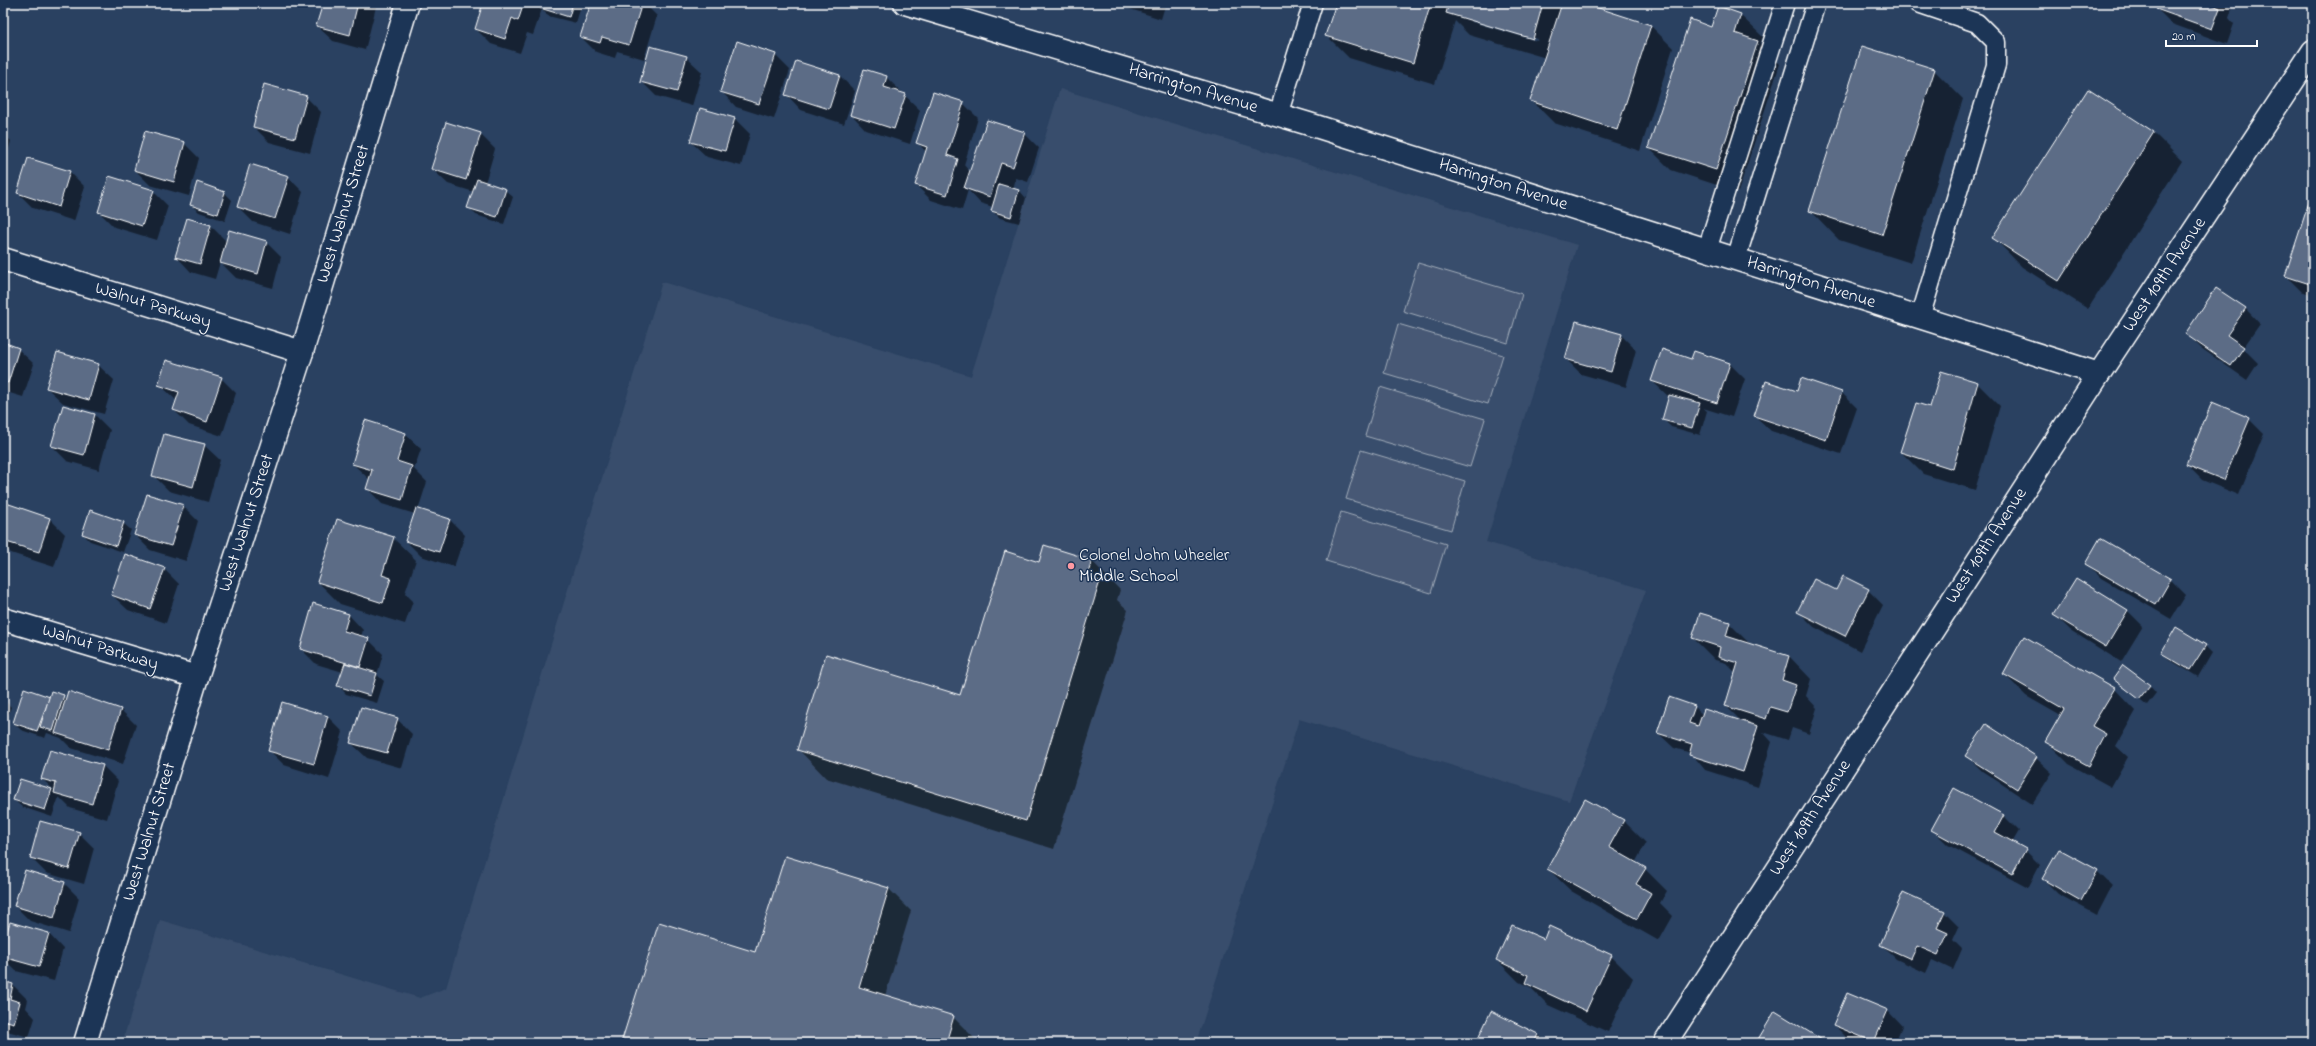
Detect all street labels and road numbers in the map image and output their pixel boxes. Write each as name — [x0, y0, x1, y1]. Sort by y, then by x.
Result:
street label: Harrington Avenue — [1125, 57, 1262, 122]
street label: West Walnut Street — [311, 142, 377, 286]
street label: Harrington Avenue — [1435, 152, 1572, 219]
street label: West 109th Avenue — [2117, 212, 2214, 338]
street label: Harrington Avenue — [1743, 250, 1880, 317]
street label: Walnut Parkway — [92, 276, 214, 336]
street label: West Walnut Street — [212, 451, 282, 595]
street label: West 109th Avenue — [1940, 482, 2035, 609]
street label: Walnut Parkway — [39, 618, 161, 678]
street label: West 109th Avenue — [1764, 754, 1859, 881]
street label: West Walnut Street — [117, 760, 183, 904]

